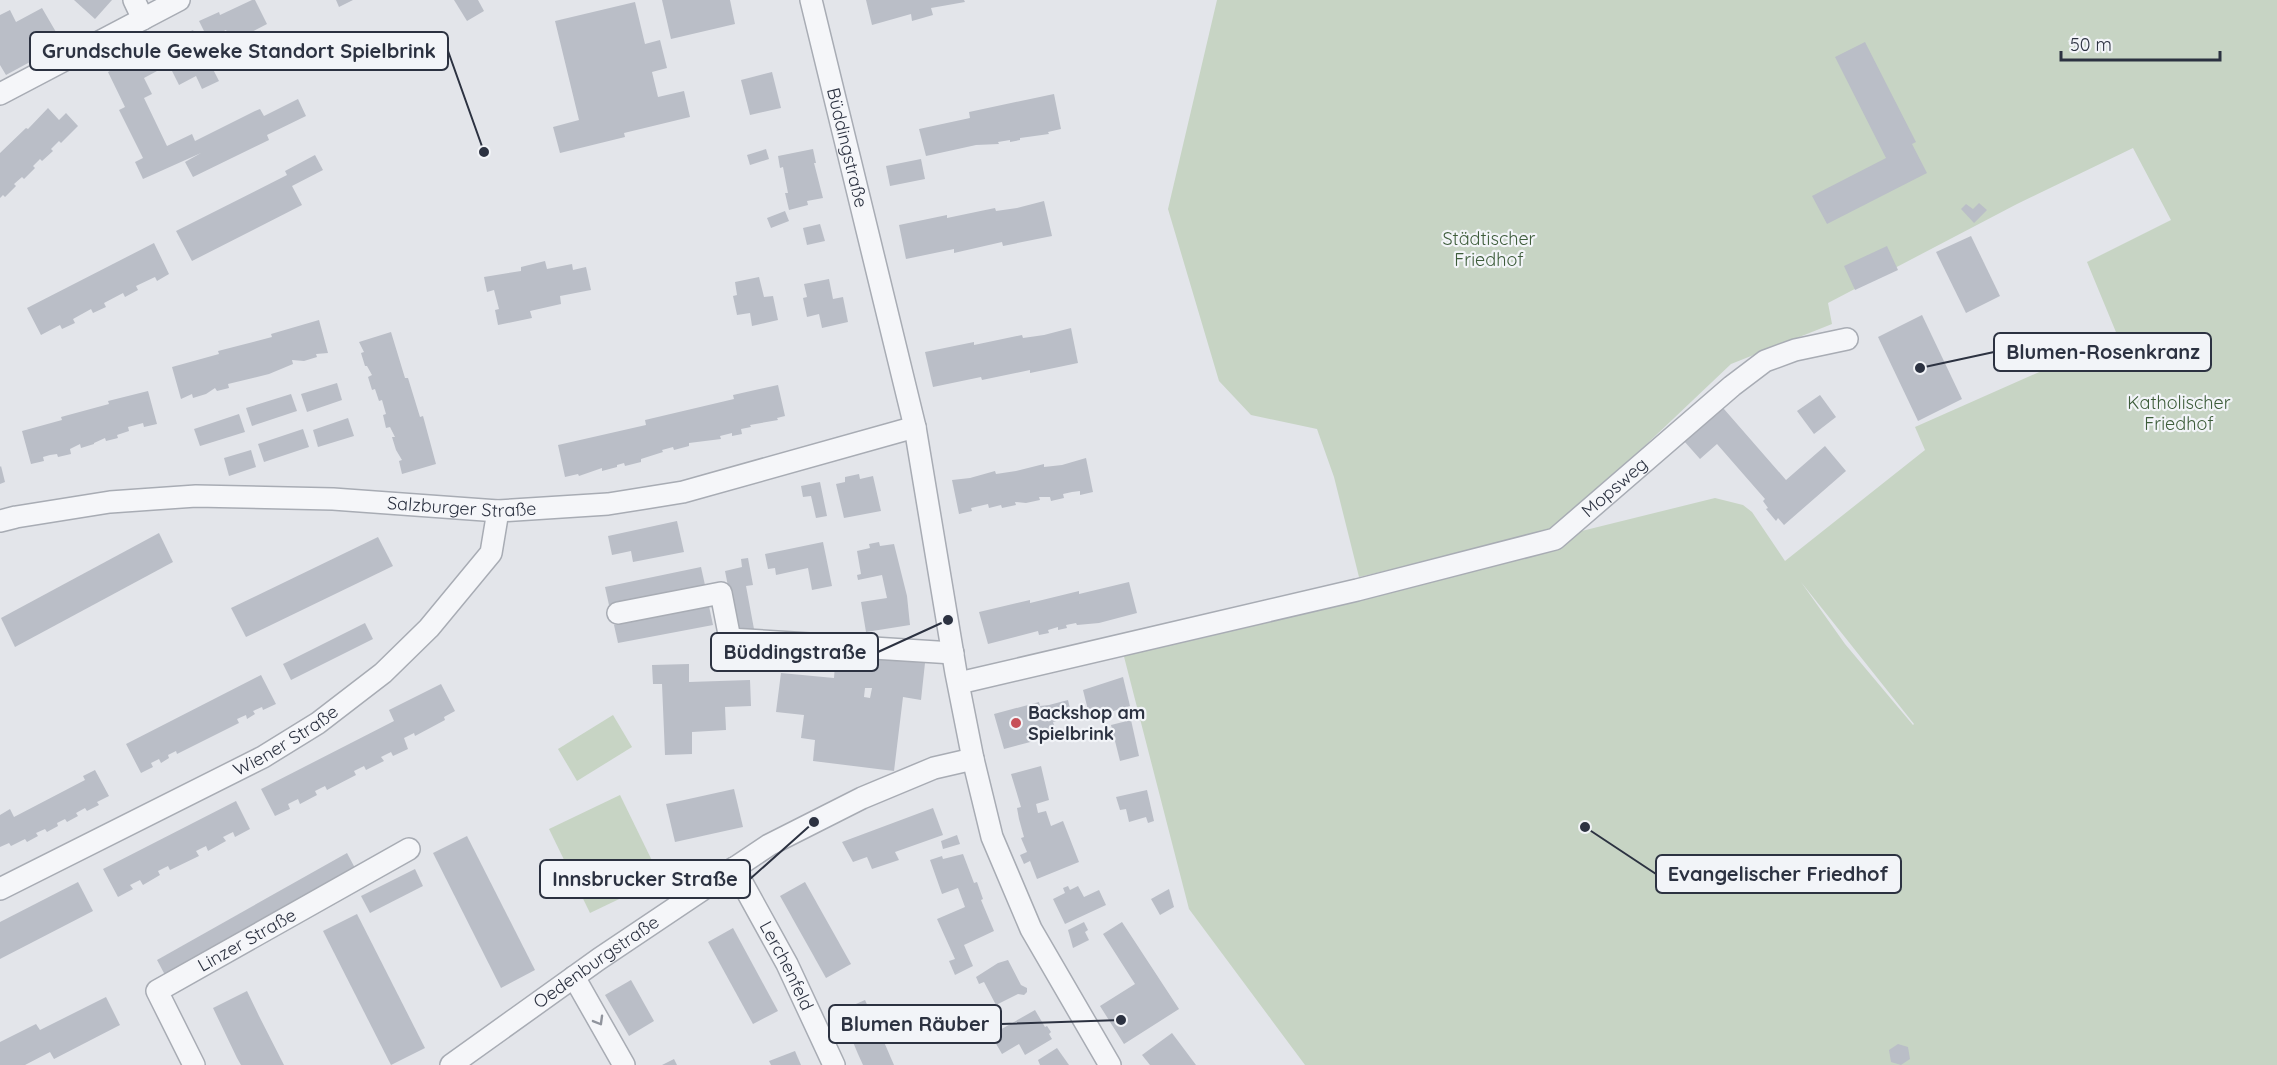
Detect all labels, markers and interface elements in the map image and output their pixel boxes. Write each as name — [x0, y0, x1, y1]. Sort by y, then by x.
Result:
scale bar — [2061, 24, 2220, 62]
callout: Grundschule Geweke Standort Spielbrink — [30, 32, 448, 70]
text: 50 m — [2070, 33, 2112, 56]
text: Grundschule Geweke Standort Spielbrink — [42, 38, 436, 63]
street label: Büddingstraße — [822, 85, 873, 210]
park label: Städtischer Friedhof — [1442, 227, 1536, 271]
callout: Blumen-Rosenkranz — [1994, 333, 2211, 371]
text: Blumen-Rosenkranz — [2006, 339, 2200, 364]
park label: Katholischer Friedhof — [2127, 391, 2231, 435]
street label: Mopsweg — [1577, 452, 1652, 522]
street label: Salzburger Straße — [386, 491, 537, 522]
callout: Büddingstraße — [711, 633, 878, 671]
text: Büddingstraße — [723, 639, 867, 664]
street label: Wiener Straße — [229, 700, 343, 781]
place label: Backshop am Spielbrink — [1028, 701, 1145, 745]
marker: Backshop am Spielbrink — [1009, 716, 1023, 730]
callout: Evangelischer Friedhof — [1656, 855, 1901, 893]
callout: Innsbrucker Straße — [540, 860, 750, 898]
text: Evangelischer Friedhof — [1668, 861, 1889, 886]
text: Innsbrucker Straße — [552, 866, 738, 891]
street label: Linzer Straße — [193, 903, 300, 977]
street label: Oedenburgstraße — [529, 910, 663, 1013]
street label: Lerchenfeld — [755, 917, 819, 1014]
callout: Blumen Räuber — [829, 1005, 1001, 1043]
text: Blumen Räuber — [841, 1011, 990, 1036]
one-way arrow — [591, 1015, 603, 1025]

